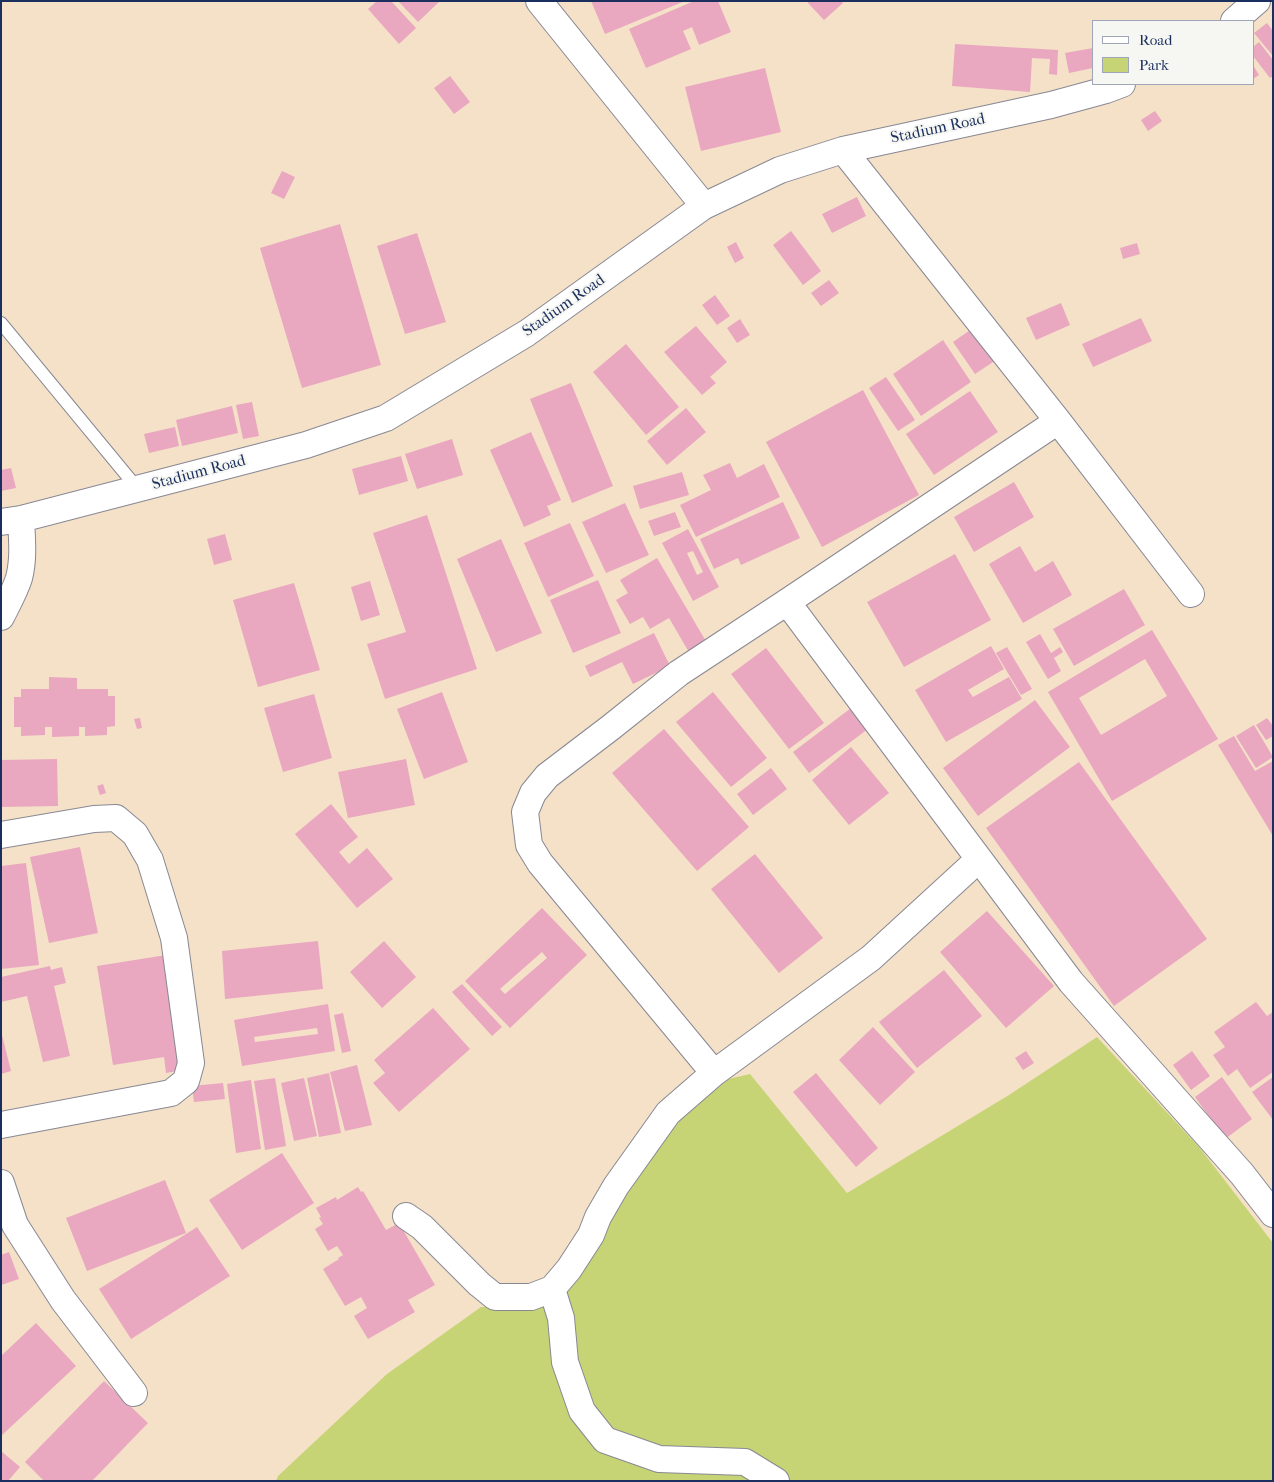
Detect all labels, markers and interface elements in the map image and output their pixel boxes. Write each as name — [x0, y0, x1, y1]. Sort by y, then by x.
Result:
legend — [1092, 20, 1254, 85]
text: Road — [1139, 31, 1172, 49]
text: Park — [1139, 56, 1169, 74]
street label: Stadium Road — [889, 110, 987, 148]
street label: Stadium Road — [519, 271, 609, 341]
street label: Stadium Road — [150, 451, 248, 495]

